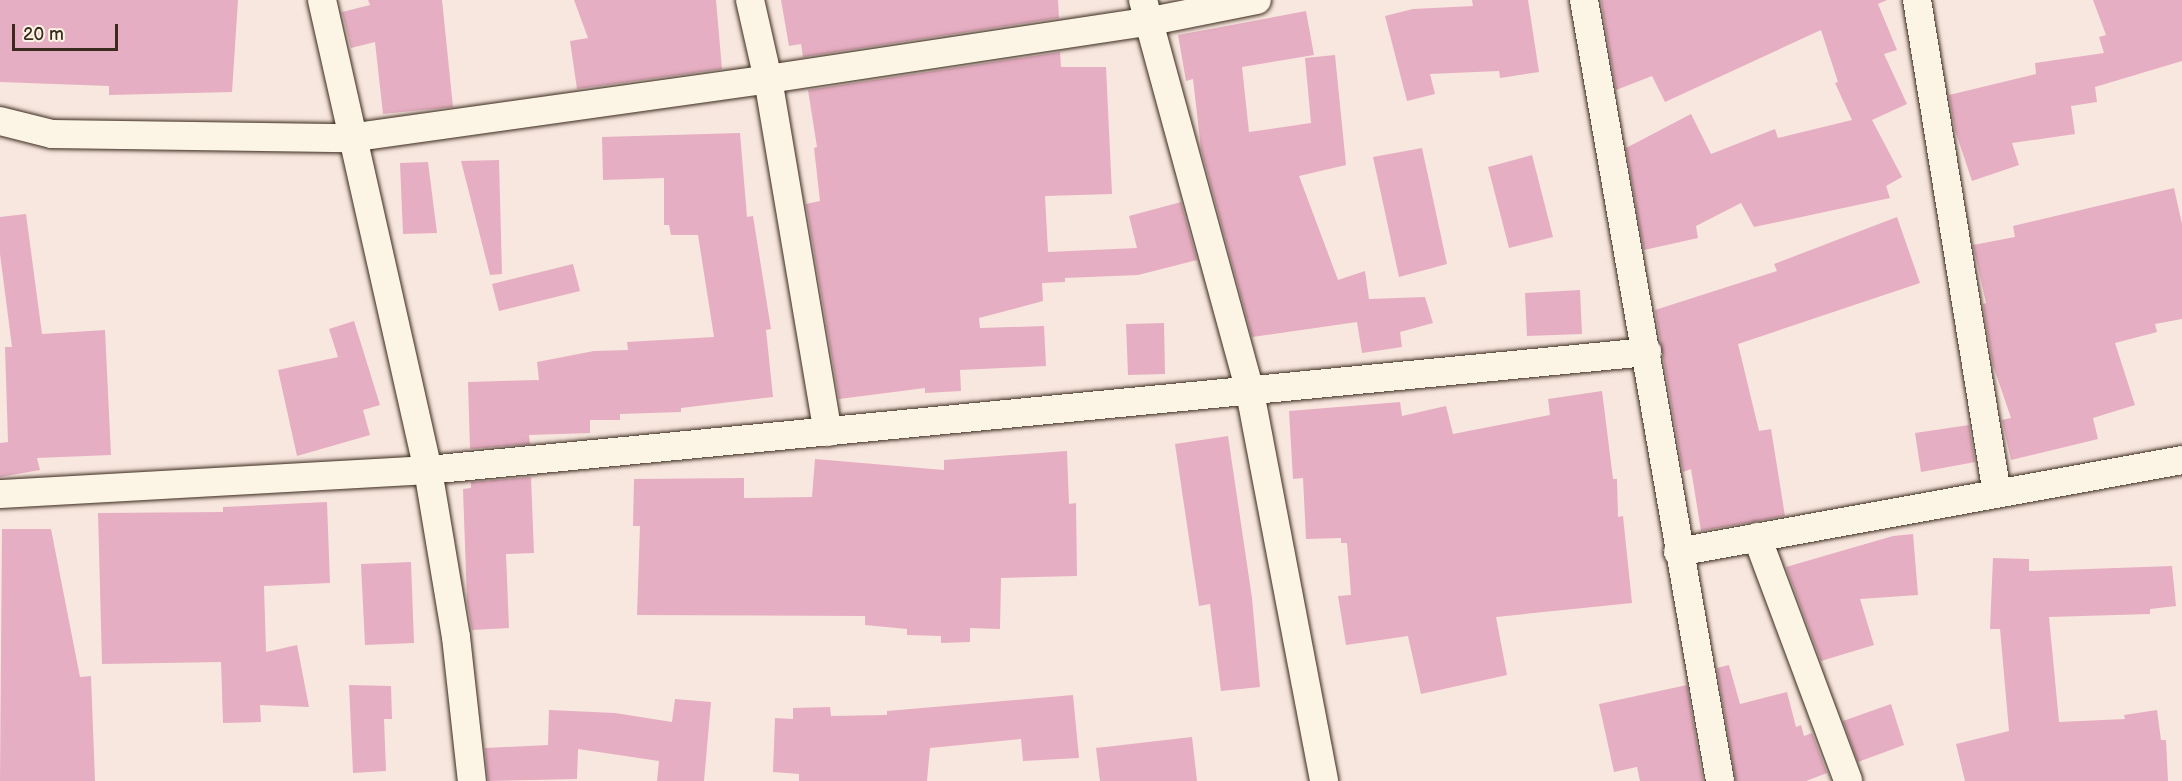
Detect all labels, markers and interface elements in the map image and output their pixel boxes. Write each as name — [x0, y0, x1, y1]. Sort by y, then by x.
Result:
scale bar — [15, 12, 122, 50]
text: 20 m — [23, 24, 64, 45]

